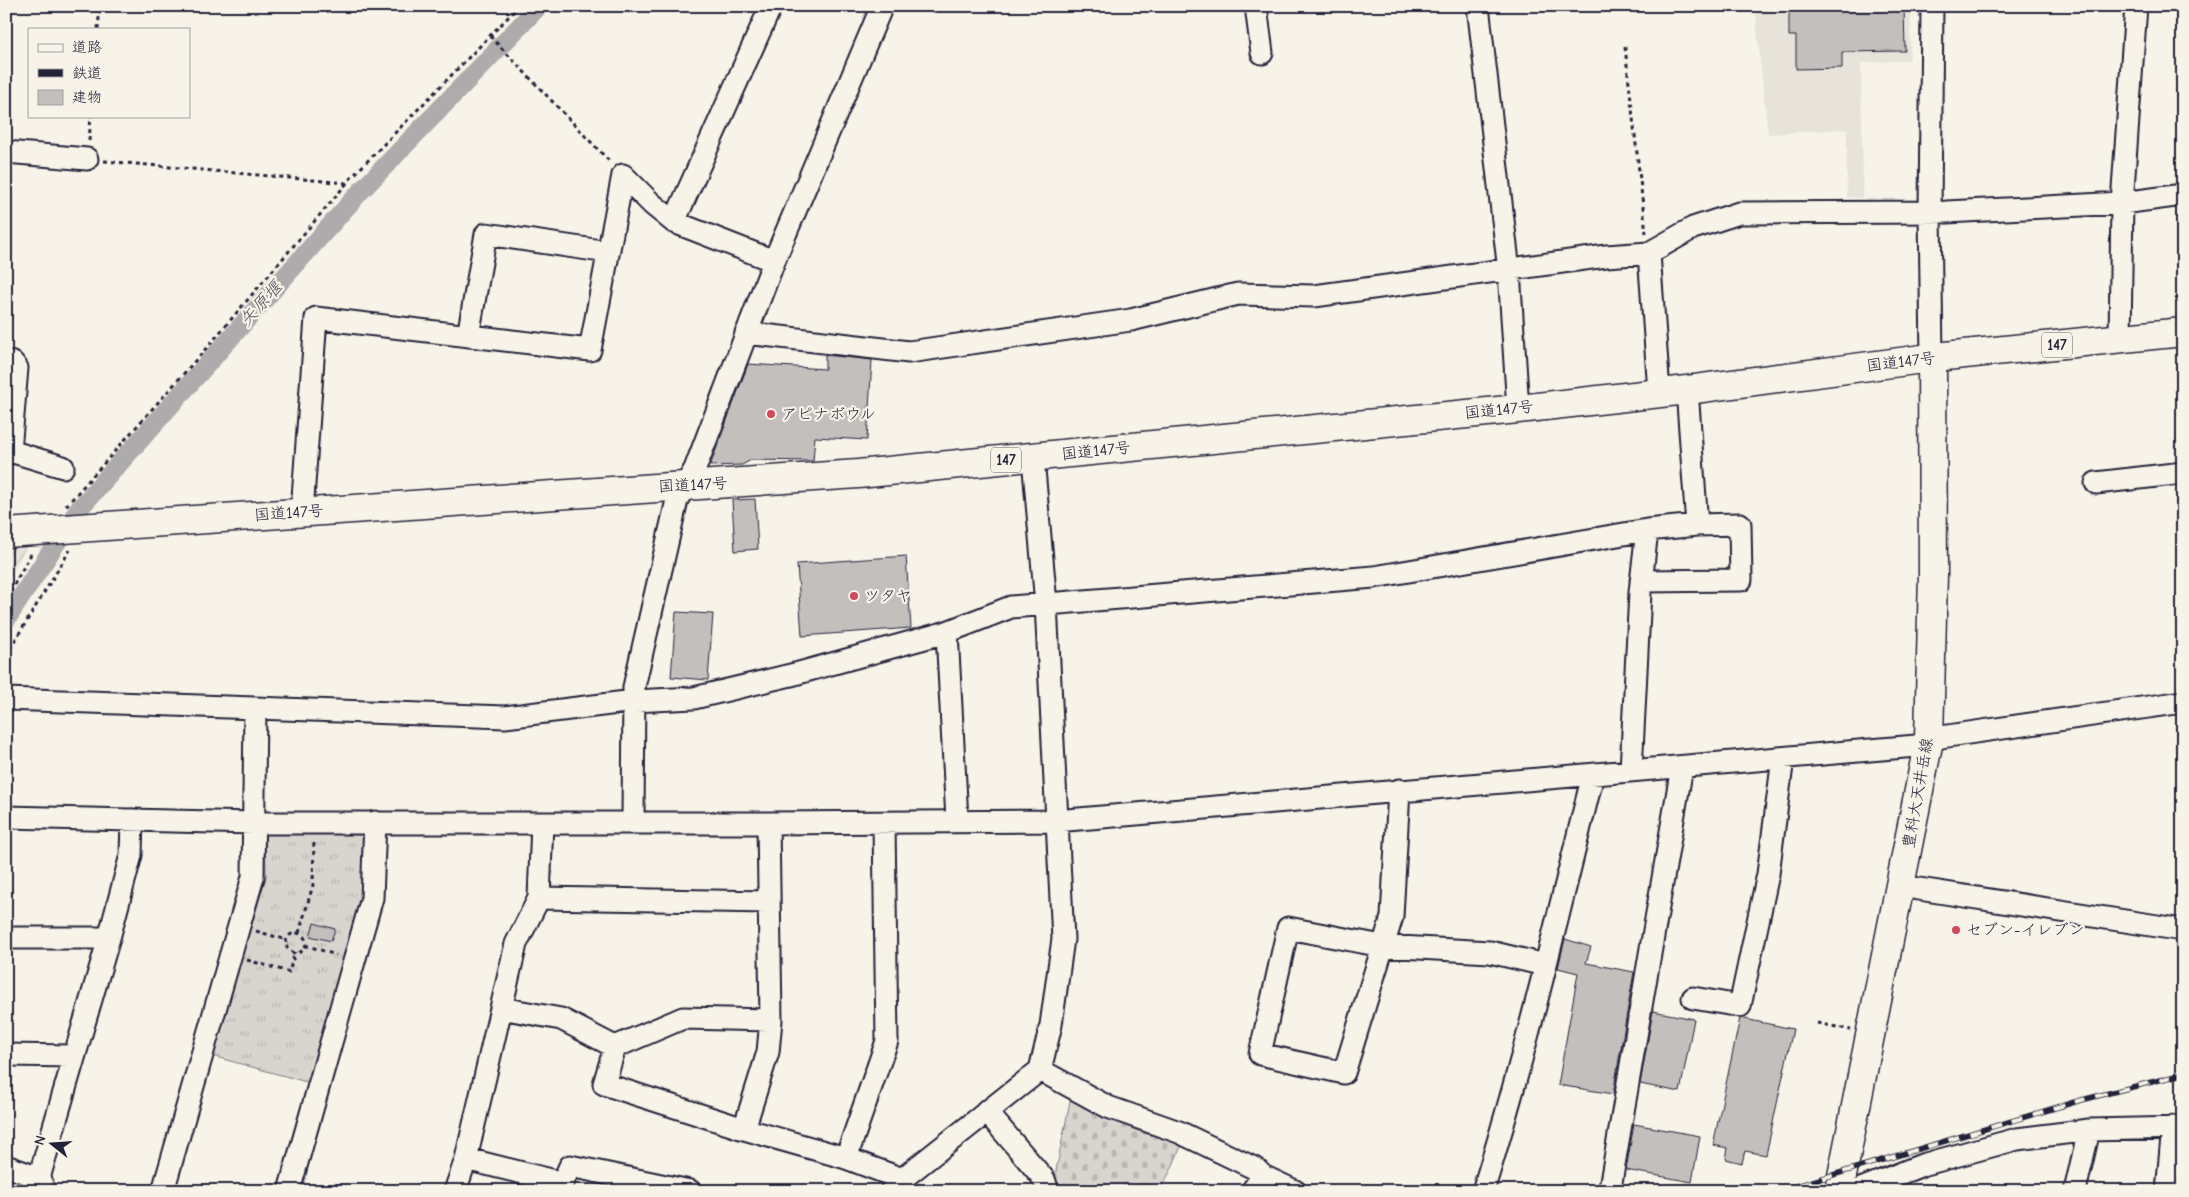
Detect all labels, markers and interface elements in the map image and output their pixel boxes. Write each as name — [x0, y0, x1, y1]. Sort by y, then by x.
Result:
legend — [28, 28, 190, 118]
text: 道路 — [72, 38, 102, 56]
text: 鉄道 — [72, 64, 102, 82]
text: 建物 — [72, 88, 102, 106]
water label: 矢原堰 — [235, 275, 288, 331]
road number: 147 — [2042, 332, 2072, 358]
street label: 国道147号 — [1865, 349, 1937, 375]
street label: 国道147号 — [1463, 397, 1535, 423]
place label: アピナボウル — [781, 405, 876, 423]
marker: アピナボウル — [765, 408, 777, 420]
street label: 国道147号 — [1060, 438, 1132, 464]
road number: 147 — [991, 448, 1021, 472]
street label: 国道147号 — [658, 474, 728, 496]
street label: 国道147号 — [254, 502, 324, 524]
place label: ツタヤ — [864, 587, 912, 605]
marker: ツタヤ — [848, 590, 860, 602]
street label: 豊科大天井岳線 — [1899, 736, 1937, 850]
place label: セブン-イレブン — [1966, 921, 2084, 939]
marker: セブン-イレブン — [1950, 924, 1962, 936]
north arrow — [28, 1120, 78, 1170]
text: N — [31, 1133, 50, 1147]

